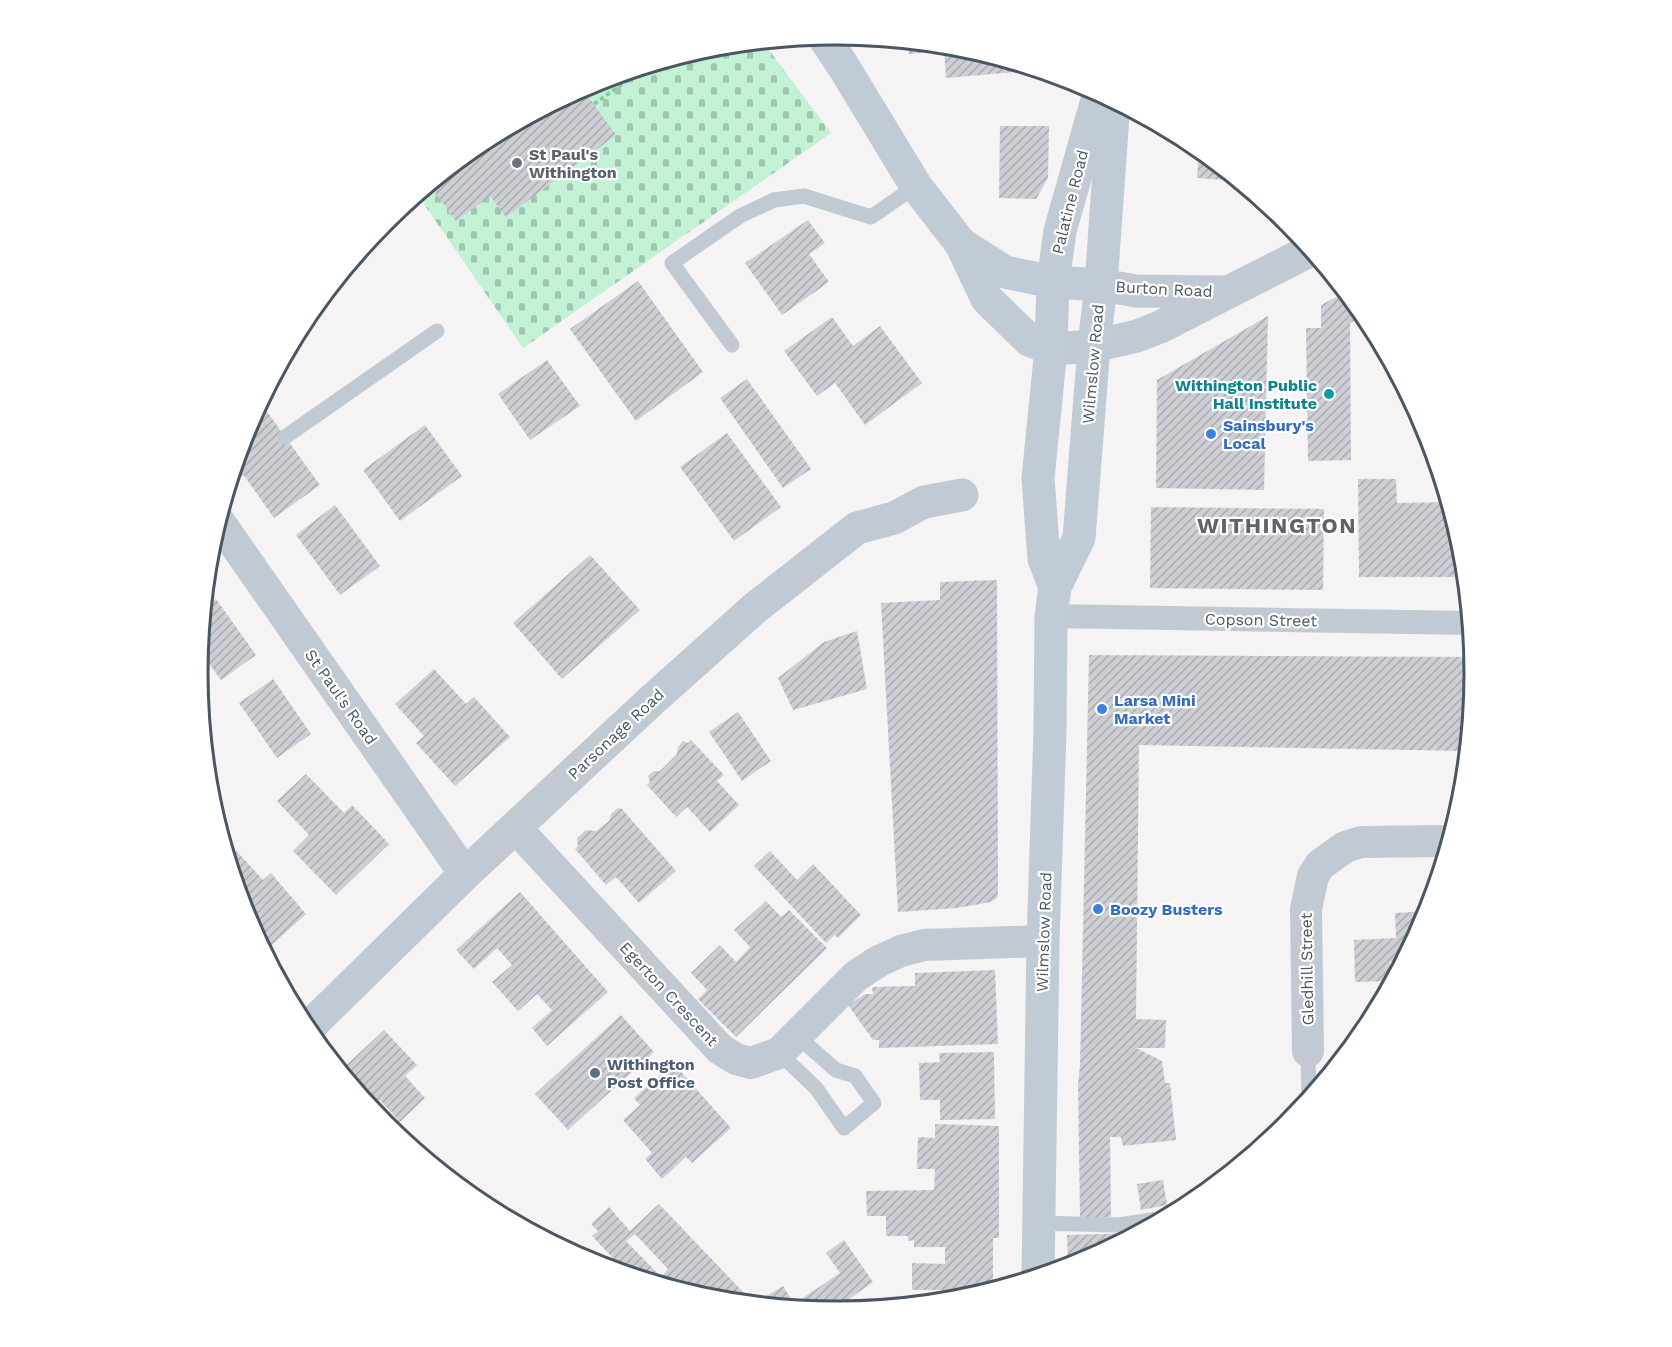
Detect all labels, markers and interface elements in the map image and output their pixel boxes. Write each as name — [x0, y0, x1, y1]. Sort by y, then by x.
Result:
place label: St Paul's Withington — [529, 145, 617, 182]
street label: Palatine Road — [1048, 148, 1092, 256]
marker: St Paul's Withington — [510, 156, 524, 170]
street label: Burton Road — [1115, 277, 1213, 301]
street label: Wilmslow Road — [1078, 303, 1108, 425]
place label: Withington Public Hall Institute — [1175, 376, 1317, 413]
marker: Withington Public Hall Institute — [1322, 387, 1336, 401]
place label: Sainsbury's Local — [1223, 416, 1314, 453]
marker: Sainsbury's Local — [1204, 427, 1218, 441]
district label: WITHINGTON — [1197, 513, 1357, 538]
street label: Copson Street — [1205, 610, 1318, 630]
street label: St Paul's Road — [301, 646, 381, 748]
street label: Parsonage Road — [564, 685, 668, 783]
place label: Larsa Mini Market — [1114, 691, 1196, 728]
marker: Larsa Mini Market — [1095, 702, 1109, 716]
street label: Wilmslow Road — [1032, 872, 1056, 992]
place label: Boozy Busters — [1110, 900, 1223, 919]
marker: Boozy Busters — [1091, 902, 1105, 916]
street label: Gledhill Street — [1297, 912, 1317, 1026]
street label: Egerton Crescent — [616, 938, 722, 1050]
place label: Withington Post Office — [607, 1055, 695, 1092]
marker: Withington Post Office — [588, 1066, 602, 1080]

